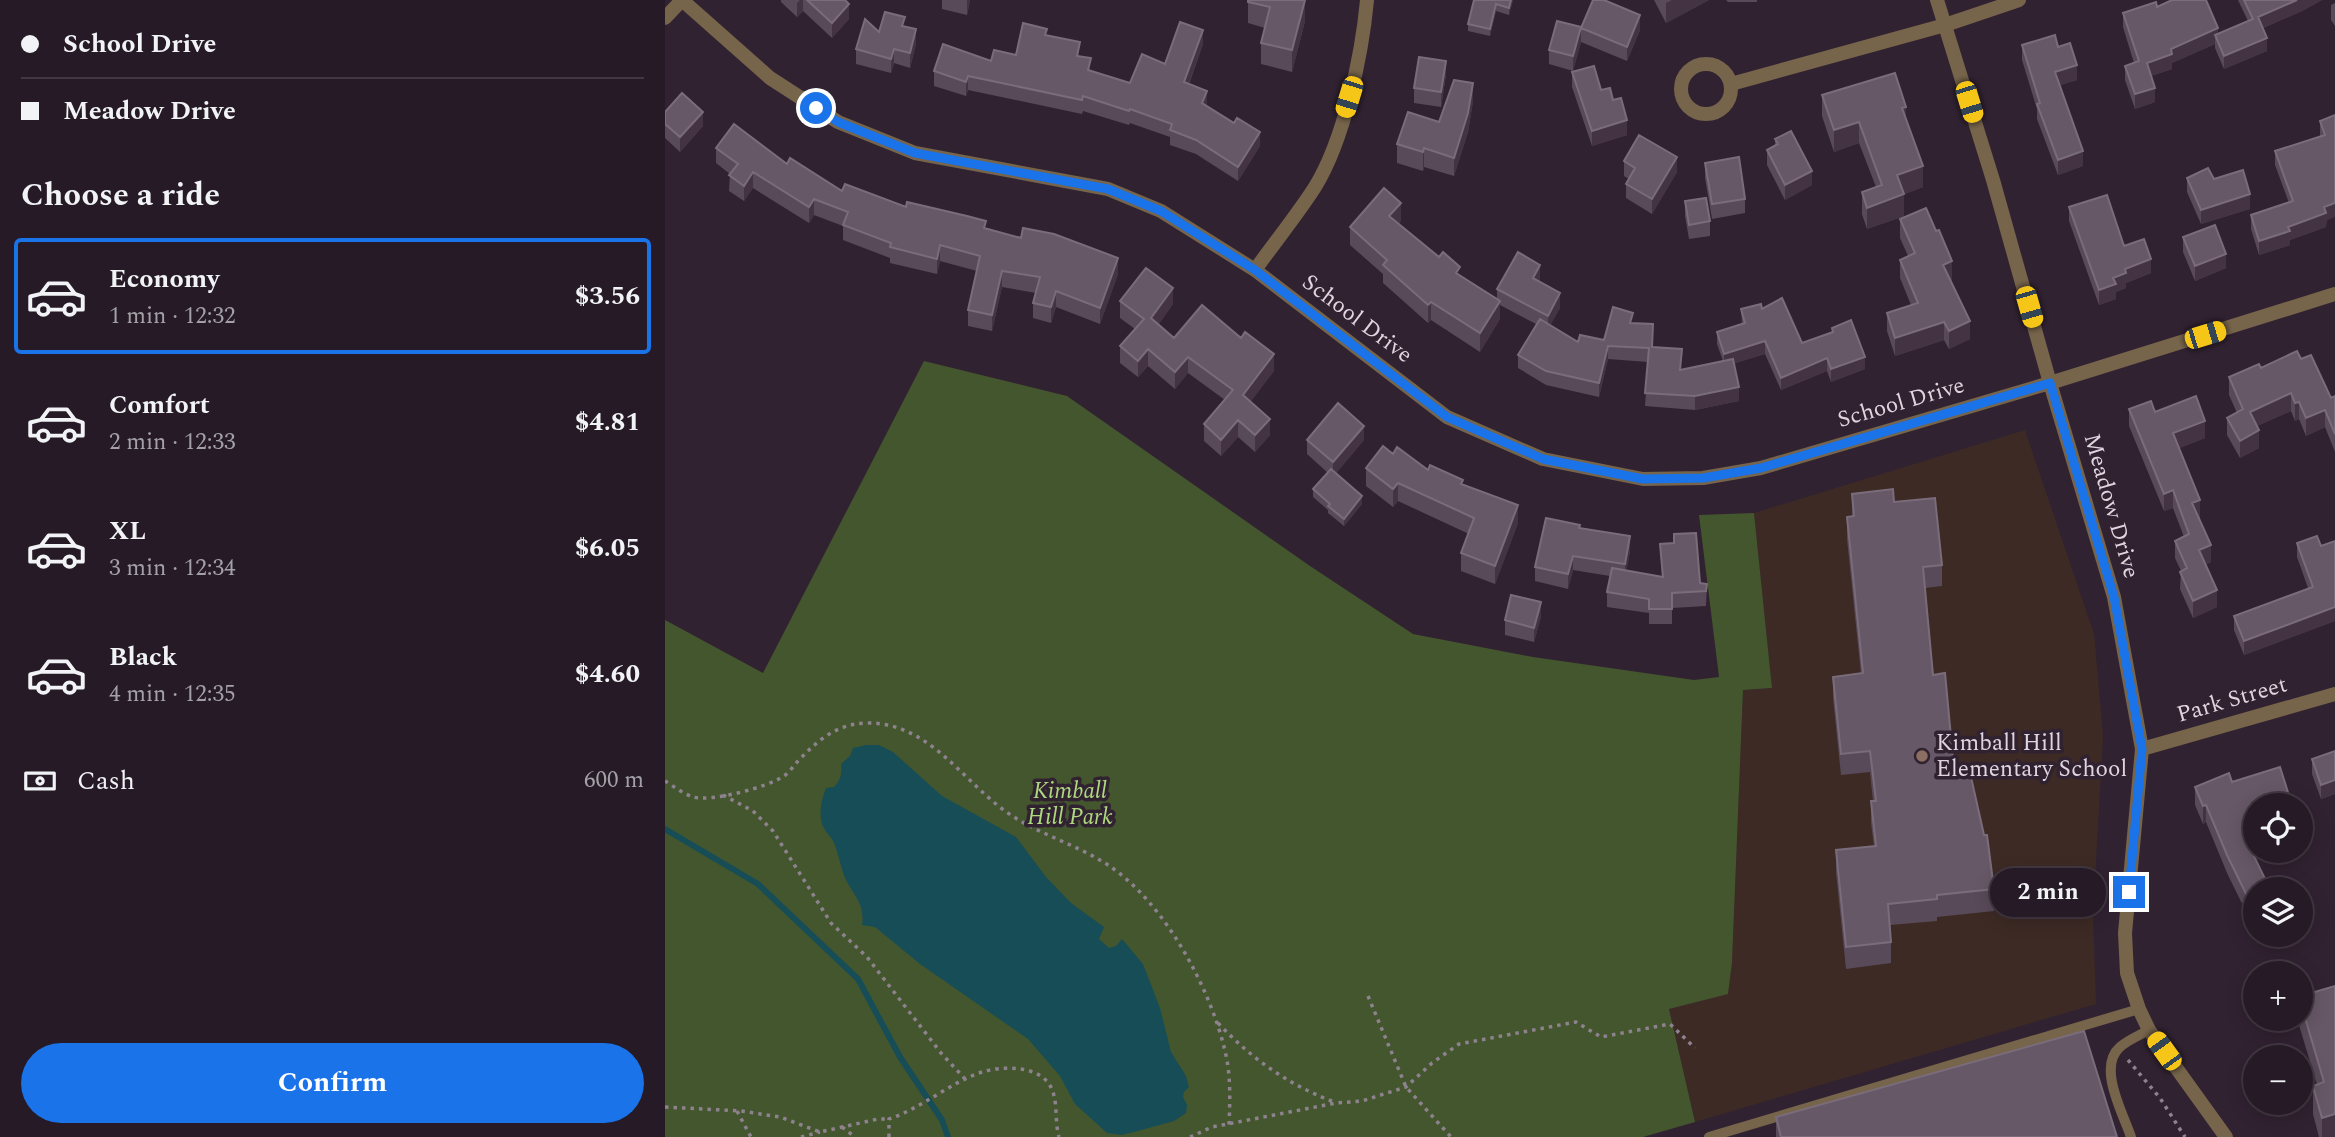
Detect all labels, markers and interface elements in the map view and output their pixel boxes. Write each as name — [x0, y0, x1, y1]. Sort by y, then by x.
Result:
text: School Drive — [63, 24, 217, 64]
car — [1333, 74, 1366, 120]
car — [1953, 79, 1986, 125]
text: Meadow Drive — [63, 91, 236, 131]
route start — [800, 92, 832, 124]
text: Choose a ride — [21, 171, 220, 220]
text: Economy — [109, 259, 219, 299]
icon: car — [25, 265, 88, 328]
street label: School Drive — [1294, 266, 1420, 372]
text: $3.56 — [575, 276, 640, 316]
car — [2014, 284, 2045, 330]
text: 1 min · 12:32 — [109, 299, 236, 334]
car — [2182, 319, 2229, 351]
street label: School Drive — [1833, 368, 1969, 438]
text: Comfort — [109, 385, 210, 425]
icon: car — [25, 391, 88, 454]
text: $4.81 — [575, 402, 640, 442]
text: 2 min · 12:33 — [109, 425, 236, 460]
street label: Meadow Drive — [2074, 429, 2148, 583]
text: XL — [109, 511, 146, 551]
icon: car — [25, 517, 88, 580]
text: $6.05 — [575, 528, 640, 568]
text: 3 min · 12:34 — [109, 551, 236, 586]
text: Black — [109, 637, 177, 677]
icon: car — [25, 643, 88, 706]
text: $4.60 — [575, 654, 640, 694]
street label: Park Street — [2173, 668, 2291, 732]
text: 4 min · 12:35 — [109, 677, 236, 712]
place label: Kimball Hill Elementary School — [1936, 726, 2127, 787]
marker: Kimball Hill Elementary School — [1914, 748, 1930, 764]
text: Cash — [77, 761, 135, 801]
icon: cash — [21, 762, 59, 800]
text: 600 m — [584, 763, 644, 798]
park label: Kimball Hill Park — [1027, 774, 1113, 835]
map controls — [2243, 793, 2313, 1115]
button: locate — [2243, 793, 2313, 863]
callout: 2 min — [1989, 868, 2105, 917]
text: 2 min — [2017, 875, 2079, 910]
route end — [2113, 876, 2145, 908]
button: layers — [2243, 877, 2313, 947]
button: + — [2243, 961, 2313, 1031]
car — [2144, 1028, 2185, 1074]
button: Confirm — [21, 1043, 644, 1123]
button: − — [2243, 1045, 2313, 1115]

